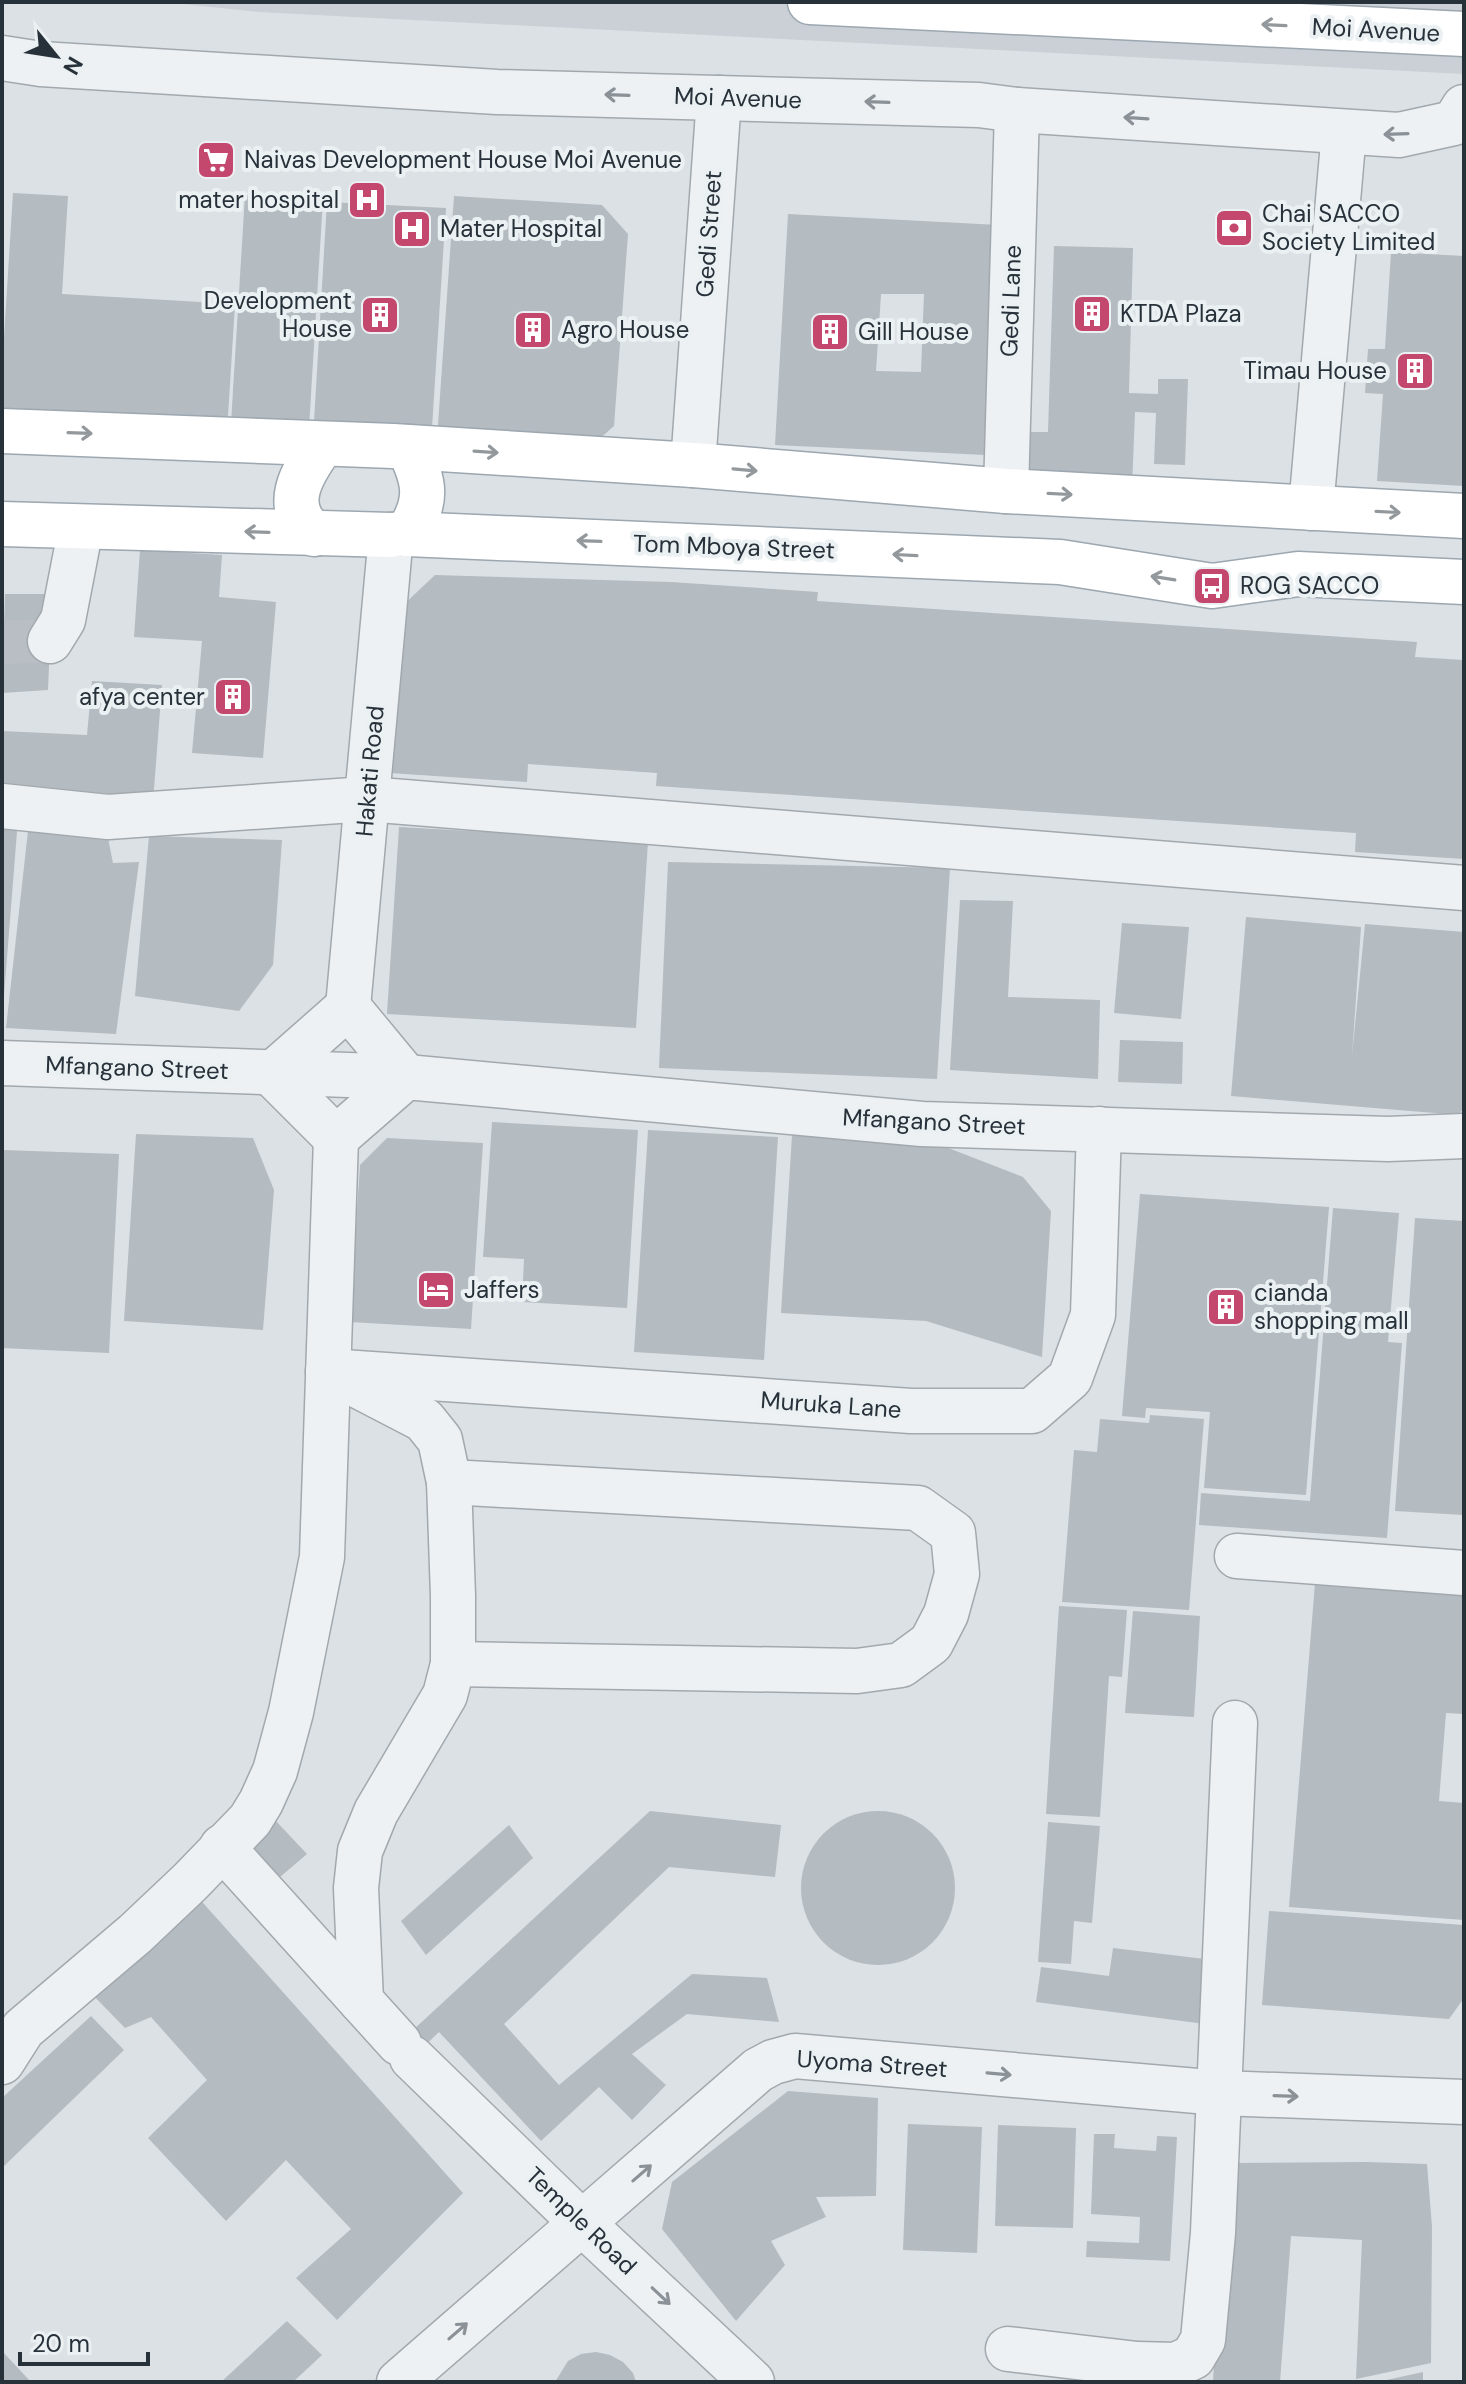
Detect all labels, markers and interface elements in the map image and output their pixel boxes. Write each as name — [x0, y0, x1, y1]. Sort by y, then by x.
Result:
street label: Moi Avenue — [1311, 11, 1441, 48]
north arrow — [16, 16, 96, 96]
one-way arrow — [1261, 17, 1288, 32]
text: N — [56, 52, 89, 80]
street label: Moi Avenue — [673, 80, 803, 115]
one-way arrow — [604, 87, 631, 103]
one-way arrow — [864, 95, 891, 110]
one-way arrow — [1123, 111, 1150, 126]
one-way arrow — [1383, 126, 1410, 141]
supermarket icon: Naivas Development House Moi Avenue — [195, 139, 237, 181]
place label: Naivas Development House Moi Avenue — [244, 144, 682, 175]
street label: Gedi Street — [689, 170, 728, 298]
hospital icon: mater hospital — [346, 179, 388, 221]
place label: mater hospital — [178, 184, 339, 215]
place label: Chai SACCO Society Limited — [1262, 198, 1435, 257]
bank icon: Chai SACCO Society Limited — [1213, 207, 1255, 249]
hospital icon: Mater Hospital — [391, 208, 433, 250]
place label: Mater Hospital — [440, 213, 602, 244]
street label: Gedi Lane — [993, 244, 1028, 358]
place label: Development House — [204, 285, 352, 344]
building icon: KTDA Plaza — [1071, 293, 1113, 335]
building icon: Development House — [359, 294, 401, 336]
place label: KTDA Plaza — [1120, 298, 1242, 329]
building icon: Agro House — [512, 309, 554, 351]
building icon: Gill House — [809, 311, 851, 353]
place label: Agro House — [561, 314, 689, 345]
place label: Gill House — [858, 316, 969, 347]
building icon: Timau House — [1394, 350, 1436, 392]
place label: Timau House — [1243, 355, 1387, 386]
one-way arrow — [66, 426, 93, 441]
one-way arrow — [472, 445, 499, 460]
one-way arrow — [731, 462, 758, 477]
one-way arrow — [1046, 487, 1073, 502]
one-way arrow — [1374, 505, 1401, 520]
one-way arrow — [244, 525, 271, 540]
street label: Tom Mboya Street — [633, 527, 835, 566]
one-way arrow — [576, 534, 603, 549]
one-way arrow — [892, 547, 919, 562]
bus stop icon: ROG SACCO — [1191, 565, 1233, 607]
one-way arrow — [1151, 570, 1177, 585]
place label: ROG SACCO — [1240, 570, 1379, 601]
building icon: afya center — [212, 676, 254, 718]
place label: afya center — [79, 681, 205, 712]
street label: Hakati Road — [348, 704, 391, 838]
street label: Mfangano Street — [45, 1049, 229, 1086]
street label: Mfangano Street — [842, 1101, 1026, 1142]
hotel icon: Jaffers — [415, 1269, 457, 1311]
place label: Jaffers — [464, 1274, 539, 1305]
place label: cianda shopping mall — [1254, 1277, 1409, 1336]
building icon: cianda shopping mall — [1205, 1286, 1247, 1328]
street label: Muruka Lane — [760, 1384, 903, 1425]
street label: Uyoma Street — [796, 2043, 948, 2084]
one-way arrow — [985, 2067, 1012, 2082]
one-way arrow — [1272, 2088, 1299, 2103]
street label: Temple Road — [519, 2160, 643, 2281]
one-way arrow — [631, 2164, 651, 2182]
one-way arrow — [650, 2287, 670, 2305]
scale bar — [20, 2316, 148, 2366]
one-way arrow — [447, 2322, 468, 2340]
text: 20 m — [32, 2328, 90, 2359]

